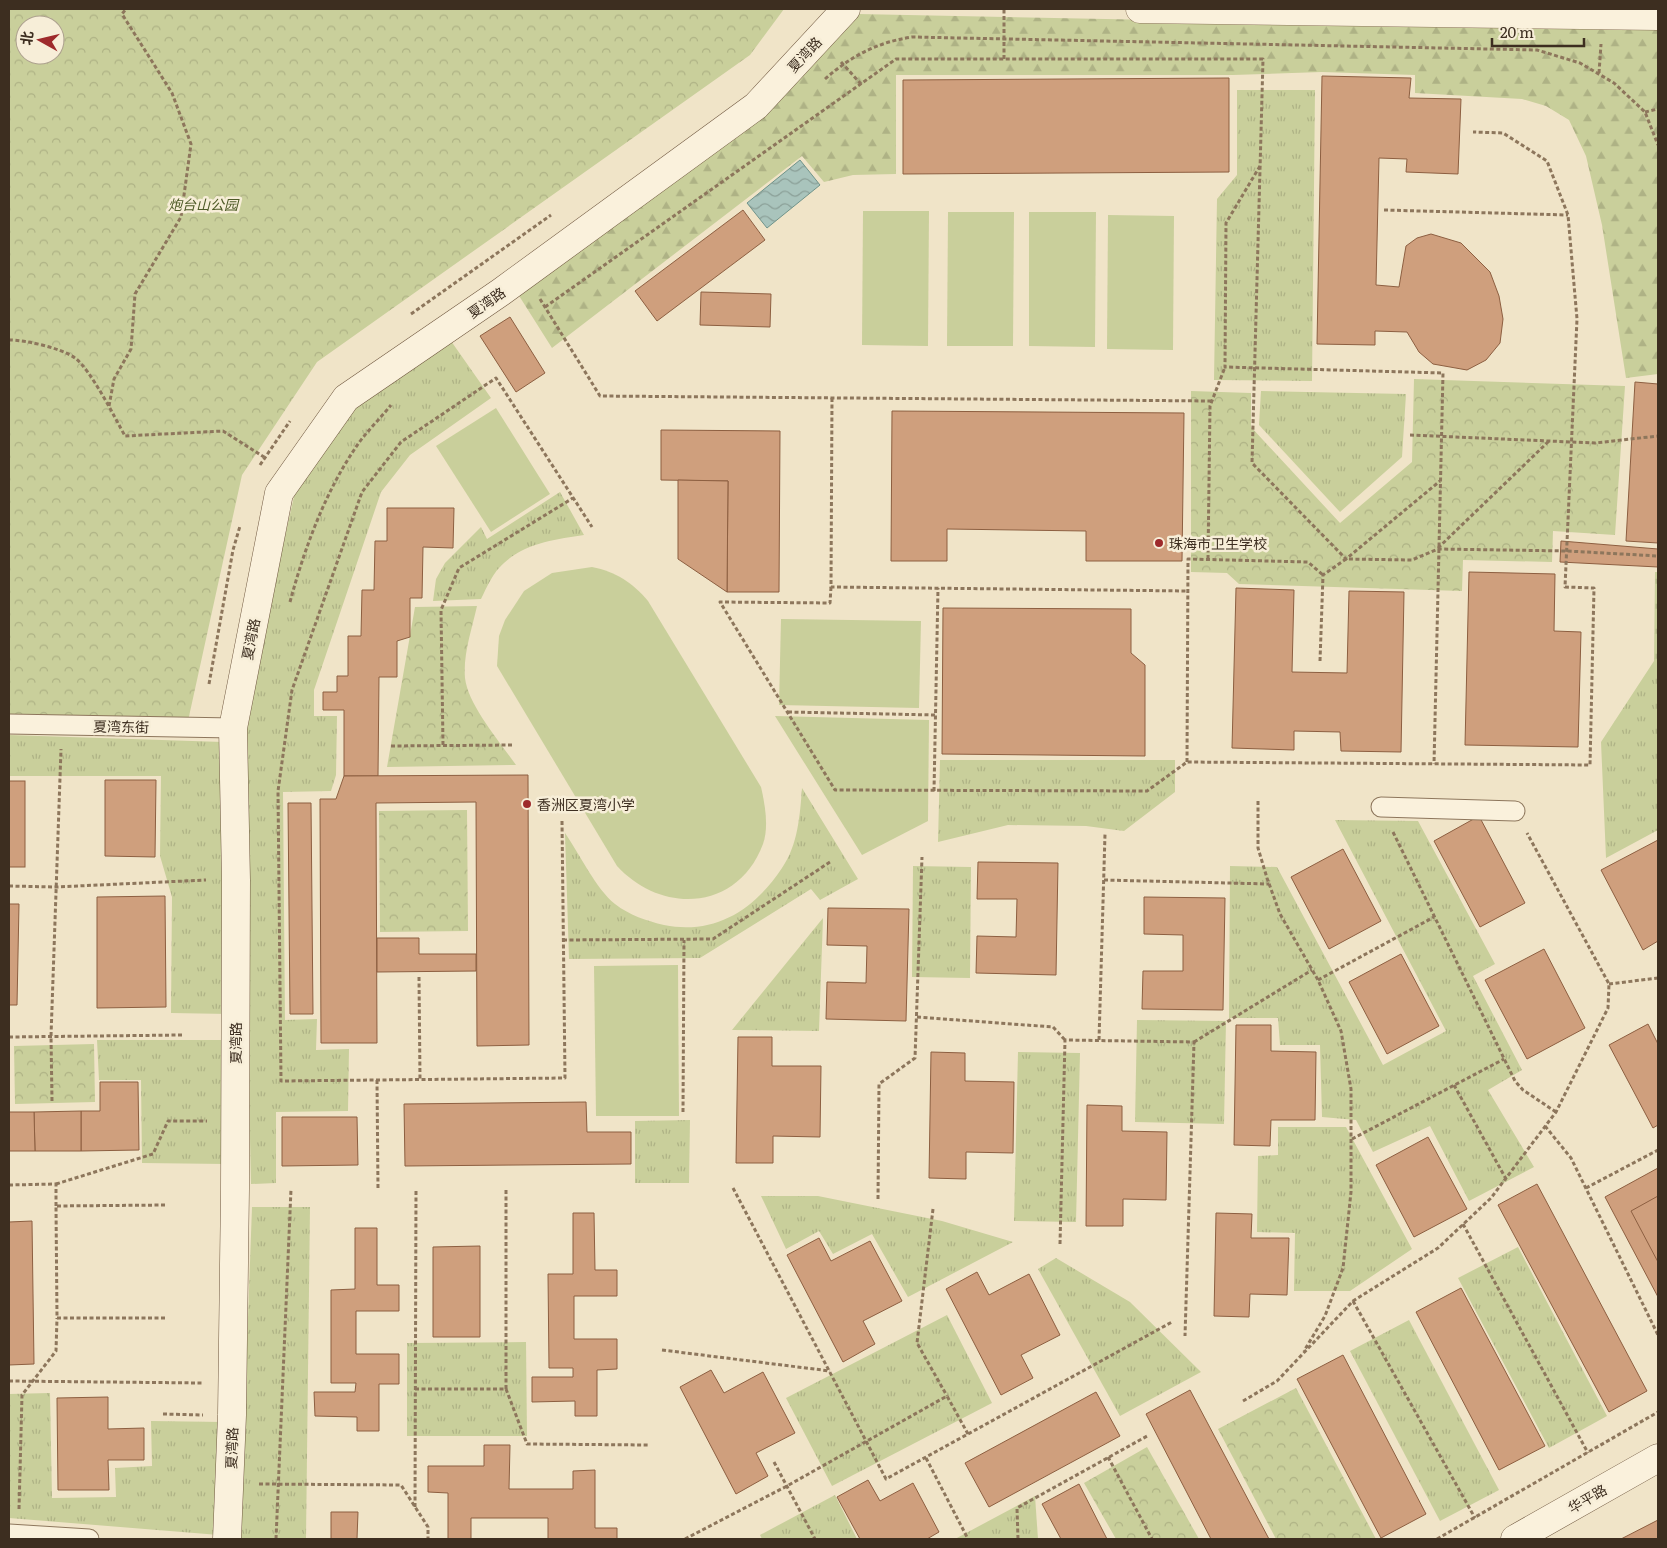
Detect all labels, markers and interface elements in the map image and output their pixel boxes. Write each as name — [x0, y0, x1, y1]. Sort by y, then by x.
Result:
north arrow — [15, 15, 65, 65]
scale bar — [1492, 15, 1584, 47]
text: 20 m — [1500, 20, 1534, 43]
text: 北 — [15, 30, 37, 46]
street label: 夏湾路 — [782, 32, 826, 76]
park label: 炮台山公园 — [168, 194, 240, 214]
street label: 夏湾路 — [463, 282, 509, 322]
place label: 珠海市卫生学校 — [1169, 533, 1267, 553]
marker: 珠海市卫生学校 — [1153, 537, 1165, 549]
street label: 夏湾路 — [236, 616, 264, 662]
street label: 夏湾东街 — [93, 716, 149, 736]
place label: 香洲区夏湾小学 — [537, 794, 635, 814]
marker: 香洲区夏湾小学 — [521, 798, 533, 810]
street label: 夏湾路 — [225, 1022, 245, 1064]
street label: 夏湾路 — [220, 1427, 242, 1469]
street label: 华平路 — [1564, 1479, 1610, 1517]

